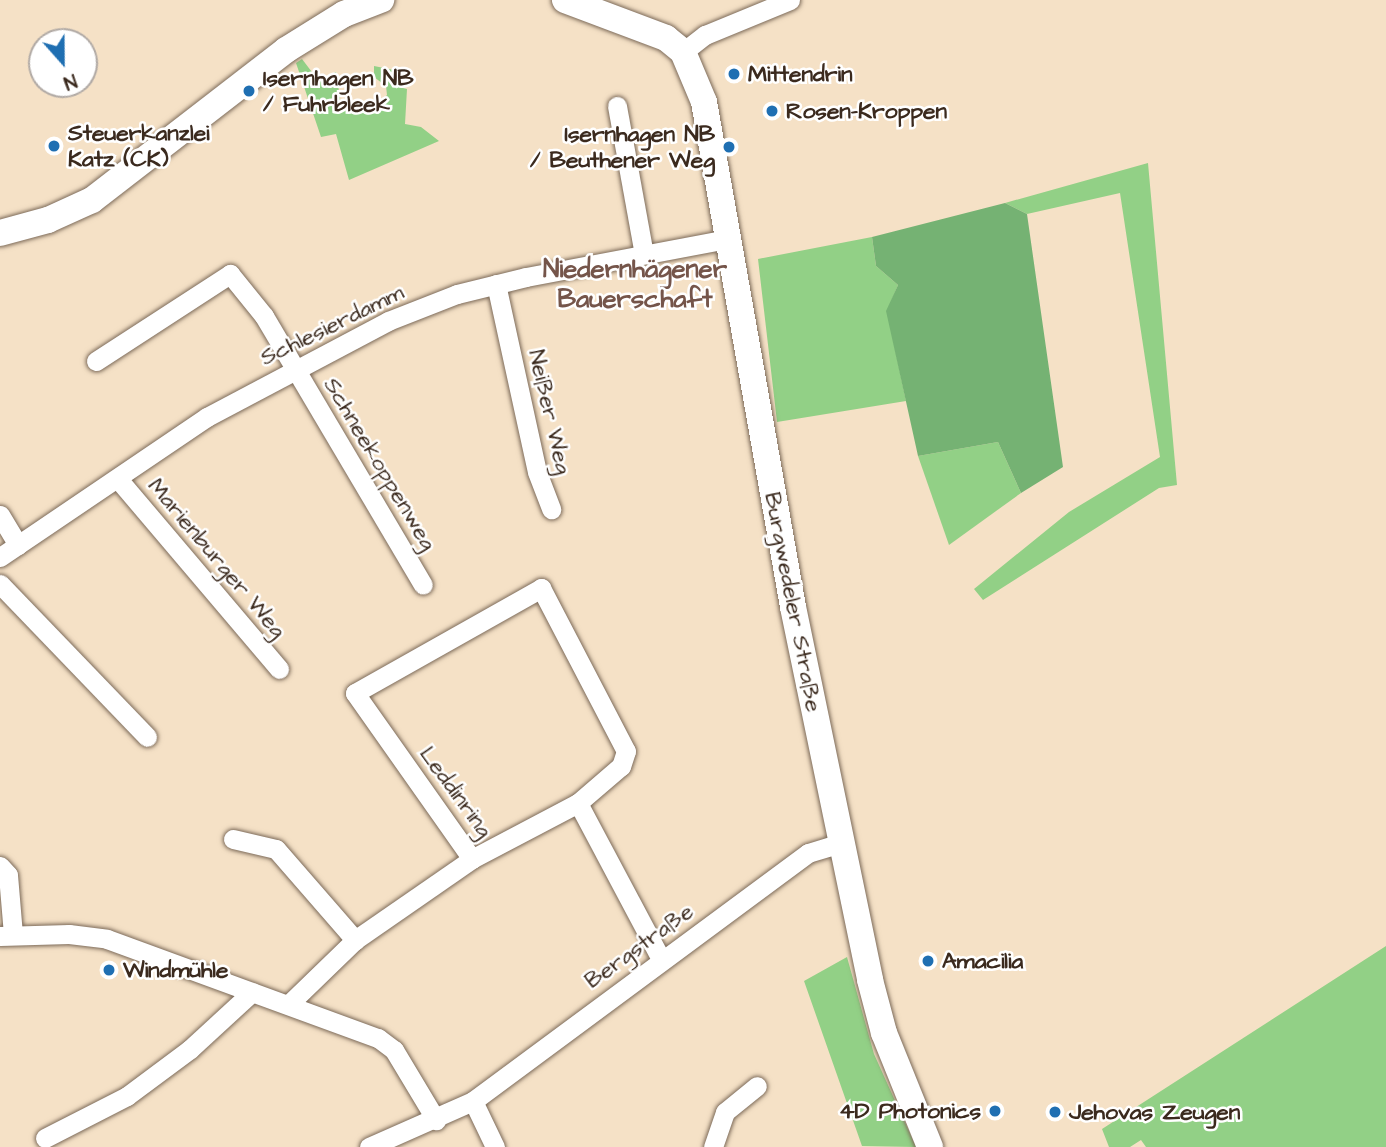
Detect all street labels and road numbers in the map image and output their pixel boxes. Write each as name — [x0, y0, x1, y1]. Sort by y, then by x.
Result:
street label: Schlesierdamm — [256, 278, 408, 372]
street label: Neißer Weg — [522, 347, 578, 477]
street label: Schneekoppenweg — [318, 373, 442, 555]
street label: Marienburger Weg — [142, 472, 292, 644]
street label: Burgwedeler Straße — [758, 490, 828, 714]
street label: Leddinring — [414, 741, 498, 843]
street label: Bergstraße — [579, 897, 699, 995]

